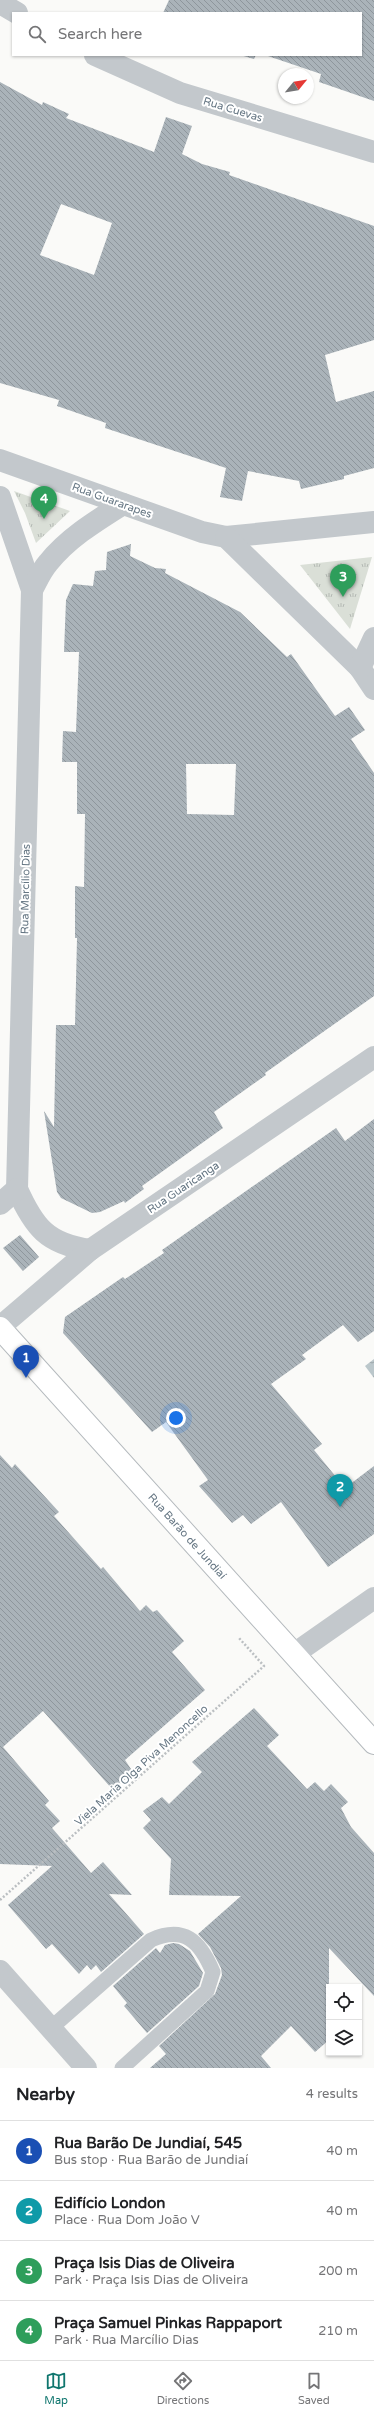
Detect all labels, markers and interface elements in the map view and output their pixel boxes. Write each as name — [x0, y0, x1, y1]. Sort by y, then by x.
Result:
search box — [12, 12, 362, 56]
icon: search — [26, 23, 48, 45]
text: Search here — [58, 25, 142, 43]
north arrow — [278, 68, 314, 104]
street label: Rua Cuevas — [202, 94, 264, 125]
street label: Rua Guararapes — [70, 480, 154, 521]
pin: 4 — [31, 486, 57, 519]
pin: 3 — [330, 564, 356, 597]
street label: Rua Marcílio Dias — [18, 844, 33, 934]
street label: Rua Guaricanga — [145, 1159, 222, 1216]
pin: 1 — [13, 1345, 39, 1378]
your location — [166, 1408, 186, 1428]
pin: 2 — [327, 1474, 353, 1507]
street label: Rua Barão de Jundiaí — [145, 1491, 229, 1582]
street label: Viela Maria Olga Piva Menoncello — [72, 1702, 211, 1829]
map controls — [326, 1984, 362, 2056]
button: locate — [326, 1984, 362, 2020]
button: layers — [326, 2020, 362, 2056]
text: Nearby — [16, 2084, 75, 2105]
text: 4 results — [306, 2086, 358, 2102]
text: Rua Barão De Jundiaí, 545 — [54, 2134, 242, 2152]
text: 1 — [25, 2143, 33, 2159]
text: 40 m — [326, 2143, 358, 2159]
text: Bus stop · Rua Barão de Jundiaí — [54, 2152, 248, 2168]
text: Edifício London — [54, 2194, 165, 2212]
text: 2 — [25, 2203, 33, 2219]
text: 40 m — [326, 2203, 358, 2219]
text: Place · Rua Dom João V — [54, 2212, 200, 2228]
text: Praça Isis Dias de Oliveira — [54, 2254, 235, 2272]
text: 3 — [25, 2263, 33, 2279]
text: 200 m — [318, 2263, 358, 2279]
text: Park · Praça Isis Dias de Oliveira — [54, 2272, 248, 2288]
text: Praça Samuel Pinkas Rappaport — [54, 2314, 282, 2332]
text: 4 — [25, 2323, 33, 2339]
text: 210 m — [318, 2323, 358, 2339]
text: Park · Rua Marcílio Dias — [54, 2332, 199, 2348]
tab: Map — [44, 2370, 68, 2407]
tab: Directions — [157, 2370, 209, 2407]
tab: Saved — [298, 2370, 330, 2407]

